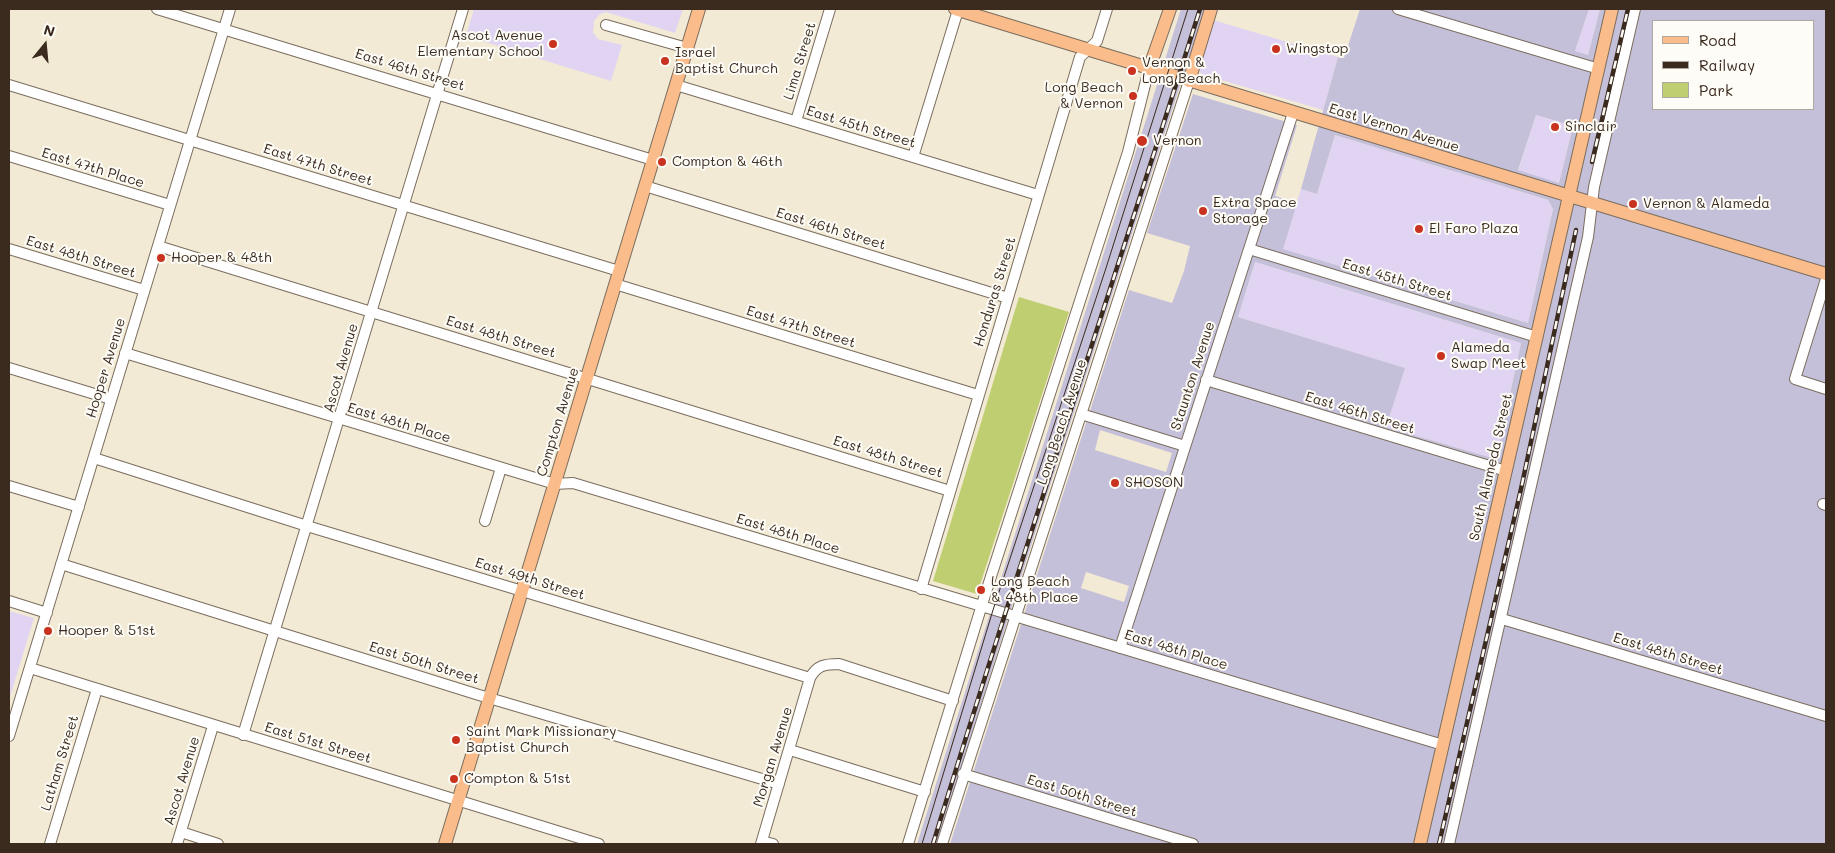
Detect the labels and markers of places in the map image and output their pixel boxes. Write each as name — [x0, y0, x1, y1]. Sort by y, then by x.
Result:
place label: Ascot Avenue Elementary School — [417, 28, 543, 60]
marker: Ascot Avenue Elementary School — [547, 38, 559, 50]
place label: Wingstop — [1286, 41, 1348, 57]
marker: Wingstop — [1270, 43, 1282, 55]
place label: Israel Baptist Church — [675, 45, 778, 78]
marker: Israel Baptist Church — [659, 55, 671, 67]
place label: Vernon & Long Beach — [1142, 55, 1220, 88]
marker: Vernon & Long Beach — [1126, 65, 1138, 77]
place label: Long Beach & Vernon — [1045, 80, 1123, 112]
marker: Long Beach & Vernon — [1127, 90, 1139, 102]
place label: Sinclair — [1565, 119, 1617, 135]
marker: Sinclair — [1549, 121, 1561, 133]
place label: Vernon — [1153, 133, 1202, 149]
marker: Vernon — [1135, 134, 1149, 148]
place label: Compton & 46th — [672, 154, 782, 170]
marker: Compton & 46th — [656, 156, 668, 168]
place label: Extra Space Storage — [1213, 195, 1297, 228]
place label: Vernon & Alameda — [1643, 196, 1770, 212]
marker: Vernon & Alameda — [1627, 198, 1639, 210]
marker: Extra Space Storage — [1197, 205, 1209, 217]
place label: El Faro Plaza — [1429, 221, 1519, 237]
marker: El Faro Plaza — [1413, 223, 1425, 235]
place label: Hooper & 48th — [171, 250, 272, 266]
marker: Hooper & 48th — [155, 252, 167, 264]
place label: Alameda Swap Meet — [1451, 340, 1526, 372]
marker: Alameda Swap Meet — [1435, 350, 1447, 362]
place label: SHOSON — [1125, 475, 1183, 491]
marker: SHOSON — [1109, 477, 1121, 489]
place label: Long Beach & 48th Place — [991, 574, 1078, 606]
marker: Long Beach & 48th Place — [975, 584, 987, 596]
place label: Hooper & 51st — [58, 623, 155, 639]
marker: Hooper & 51st — [42, 625, 54, 637]
place label: Saint Mark Missionary Baptist Church — [466, 724, 617, 756]
marker: Saint Mark Missionary Baptist Church — [450, 734, 462, 746]
place label: Compton & 51st — [464, 771, 571, 787]
marker: Compton & 51st — [448, 773, 460, 785]

